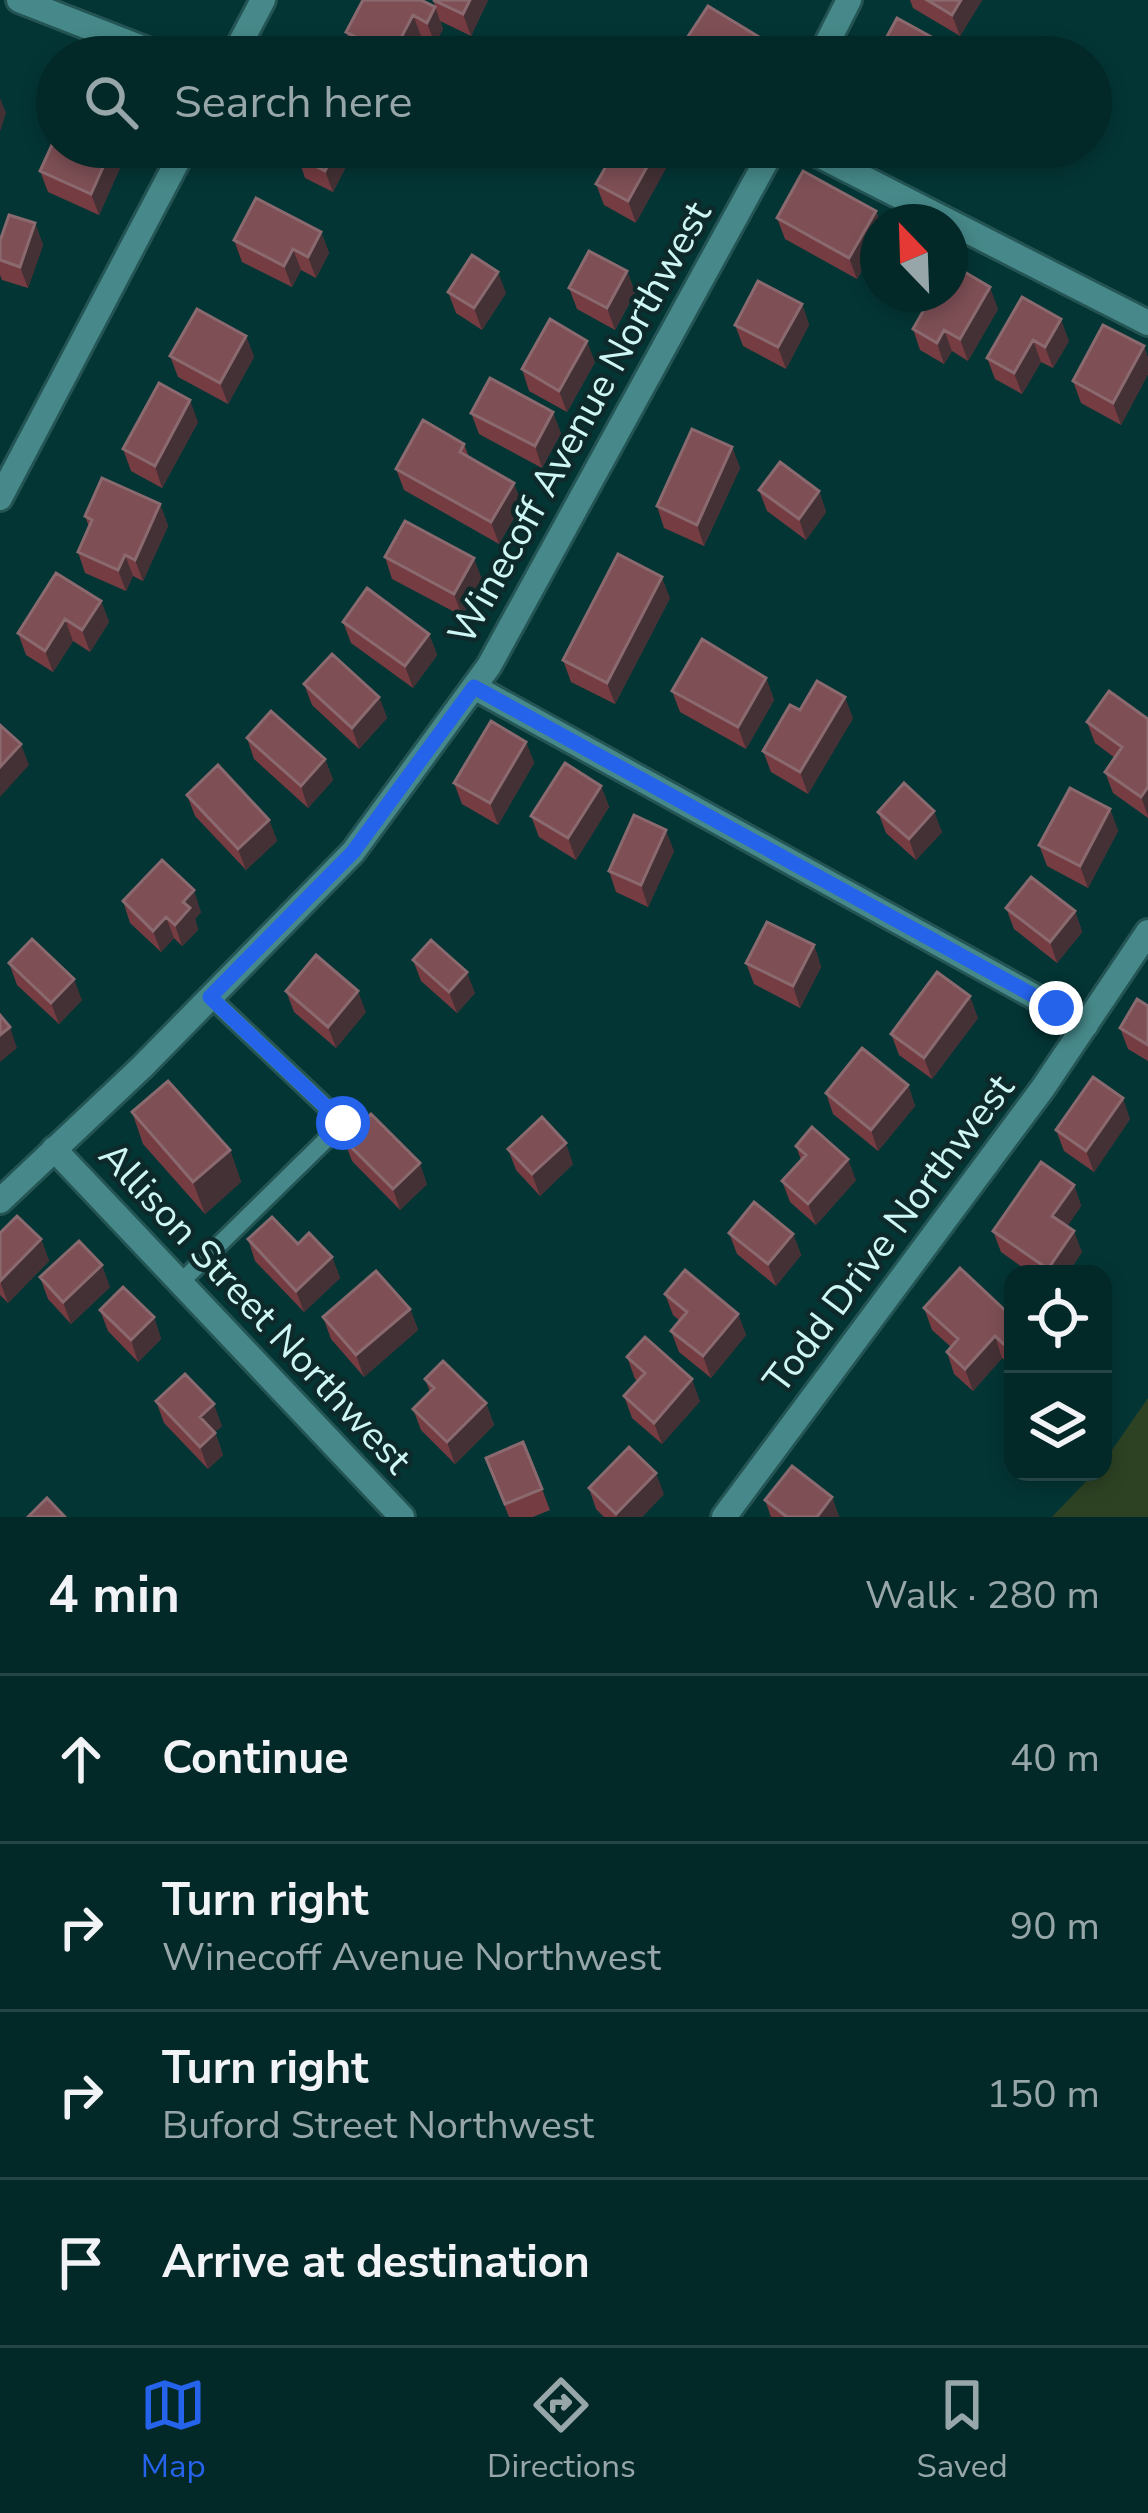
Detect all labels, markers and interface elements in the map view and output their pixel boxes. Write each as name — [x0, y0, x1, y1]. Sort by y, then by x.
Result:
search box — [36, 36, 1112, 168]
icon: search — [78, 69, 144, 135]
text: Search here — [174, 72, 413, 133]
street label: Winecoff Avenue Northwest — [436, 192, 724, 654]
north arrow — [860, 204, 968, 312]
route end — [1029, 981, 1083, 1035]
street label: Todd Drive Northwest — [751, 1063, 1027, 1404]
route start — [316, 1096, 370, 1150]
street label: Allison Street Northwest — [87, 1130, 423, 1486]
map controls — [1004, 1265, 1112, 1481]
button: locate — [1004, 1265, 1112, 1373]
button: layers — [1004, 1373, 1112, 1481]
text: 4 min — [48, 1560, 180, 1630]
text: Walk · 280 m — [865, 1569, 1100, 1622]
icon: ahead — [48, 1726, 114, 1792]
text: Continue — [162, 1728, 349, 1789]
text: 40 m — [1010, 1732, 1100, 1785]
text: Turn right — [162, 1870, 369, 1931]
icon: right — [48, 1894, 114, 1960]
text: 90 m — [1010, 1900, 1100, 1953]
text: Winecoff Avenue Northwest — [162, 1931, 661, 1984]
text: Turn right — [162, 2038, 369, 2099]
icon: right — [48, 2062, 114, 2128]
text: 150 m — [986, 2068, 1100, 2121]
text: Buford Street Northwest — [162, 2099, 594, 2152]
icon: arrive — [48, 2230, 114, 2296]
text: Arrive at destination — [162, 2232, 590, 2293]
tab: Map — [140, 2372, 206, 2489]
tab: Directions — [487, 2372, 636, 2489]
tab: Saved — [916, 2372, 1008, 2489]

